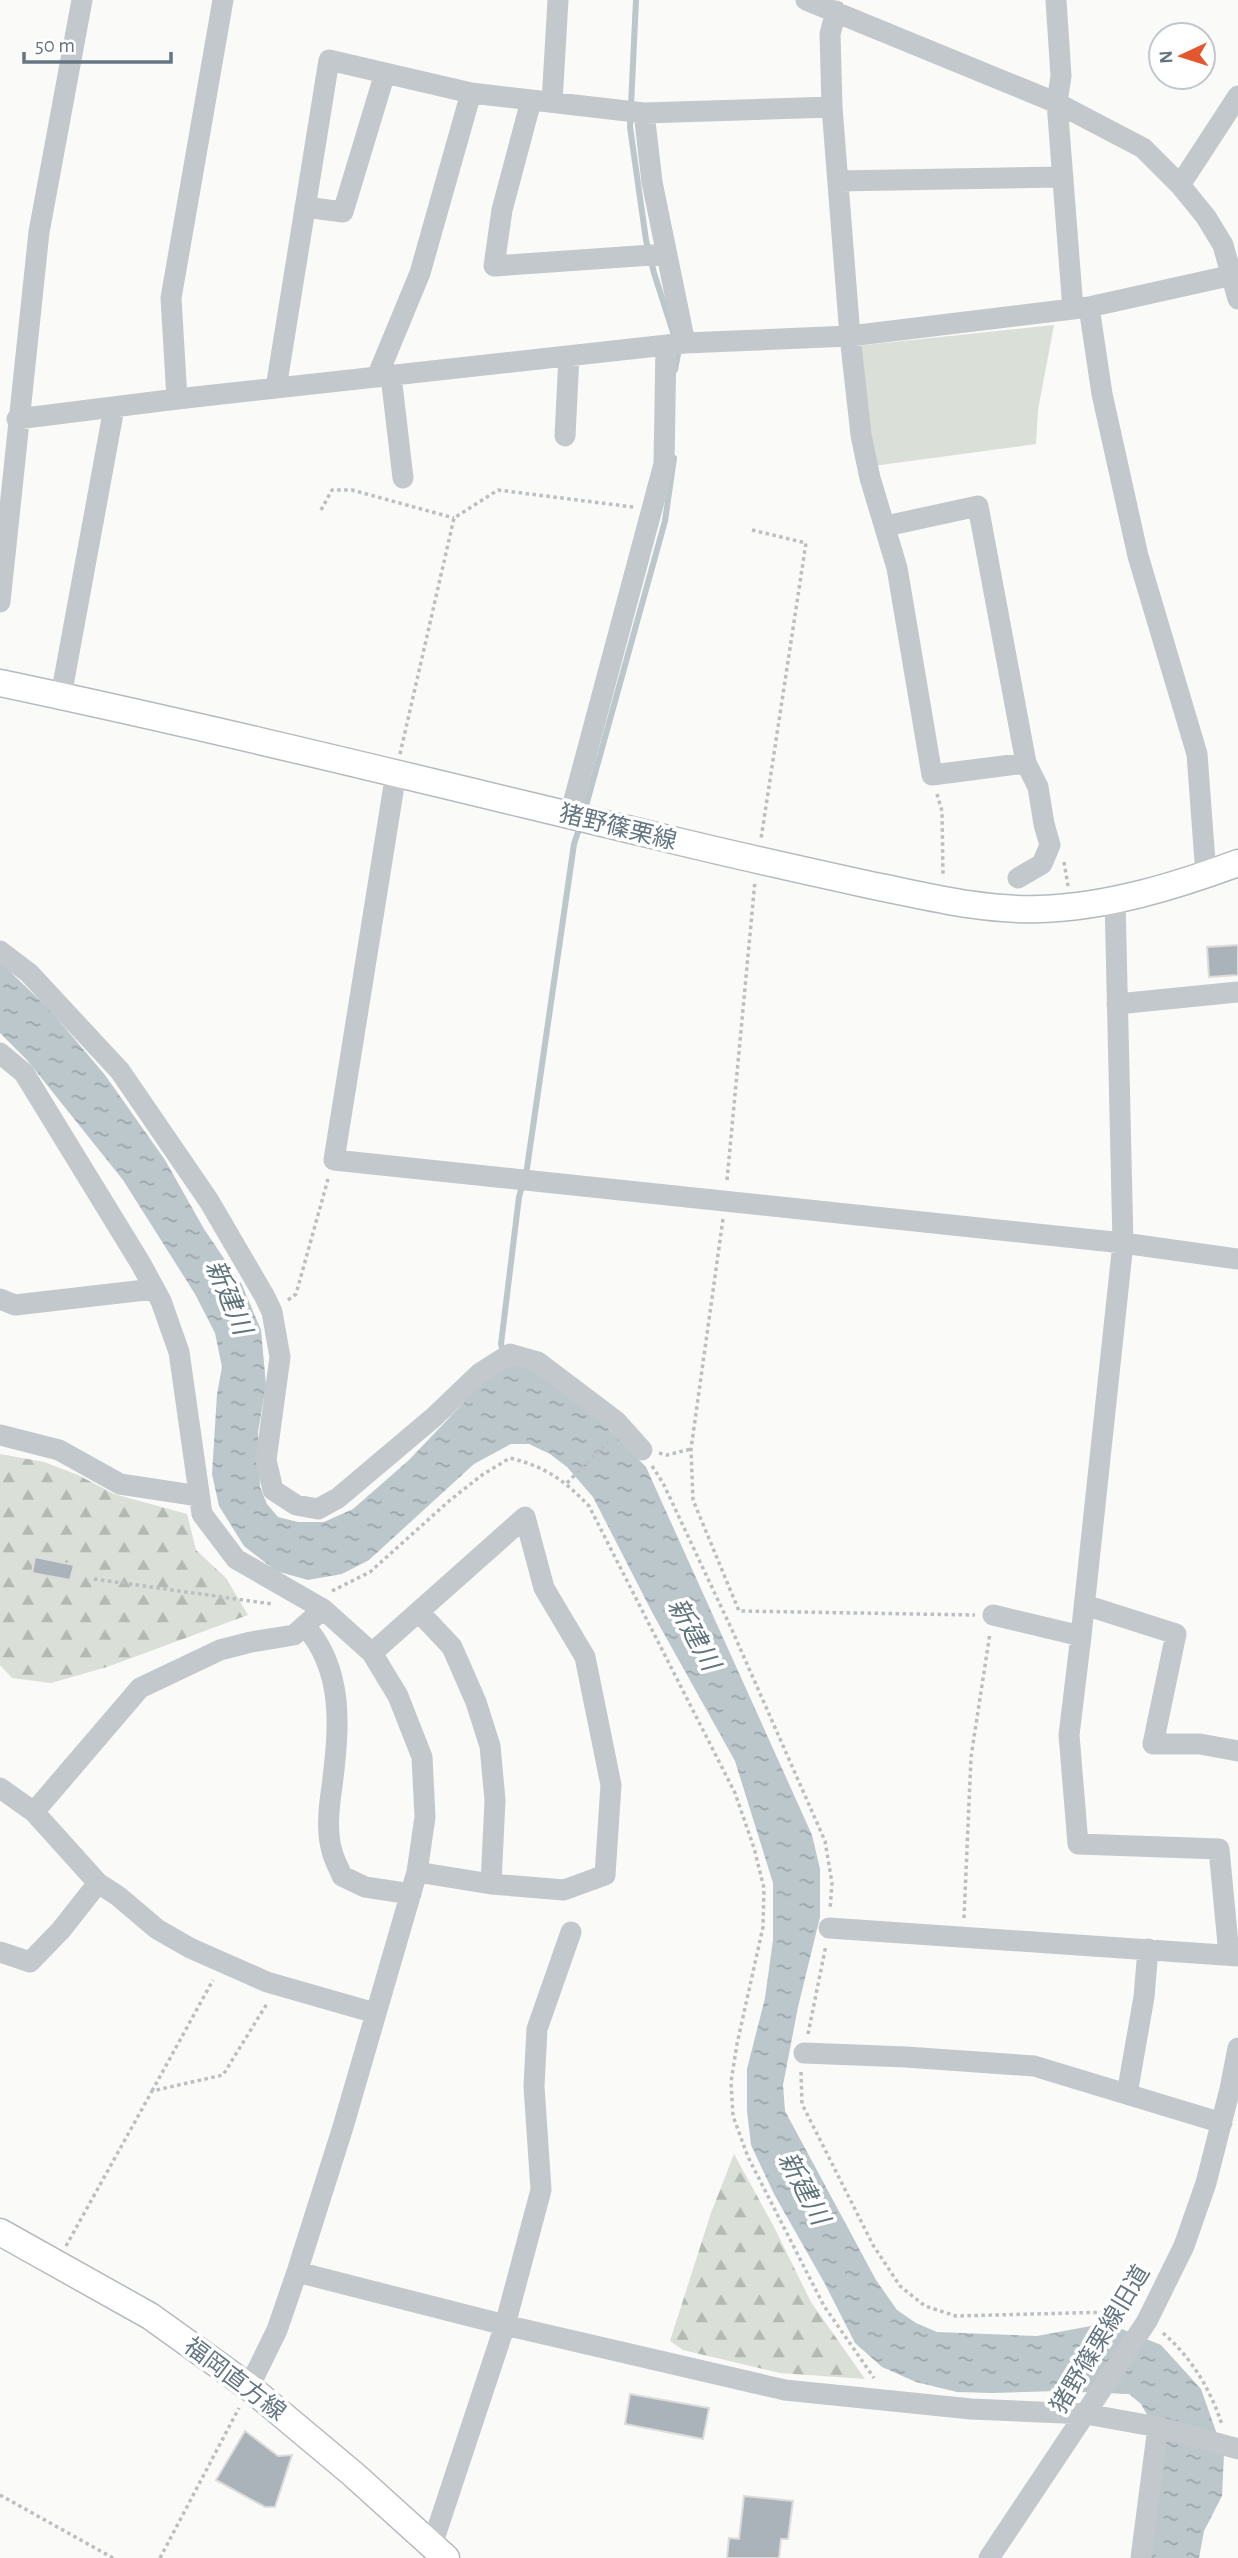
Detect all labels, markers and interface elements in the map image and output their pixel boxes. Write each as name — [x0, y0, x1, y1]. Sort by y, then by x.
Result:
scale bar — [24, 21, 172, 65]
north arrow — [1147, 21, 1217, 91]
text: 50 m — [35, 35, 75, 56]
text: N — [1157, 50, 1176, 64]
street label: 猪野篠栗線 — [557, 800, 679, 854]
water label: 新建川 — [201, 1256, 257, 1341]
water label: 新建川 — [663, 1594, 726, 1678]
water label: 新建川 — [773, 2147, 835, 2232]
street label: 猪野篠栗線旧道 — [1046, 2260, 1154, 2418]
street label: 福岡直方線 — [179, 2333, 291, 2425]

